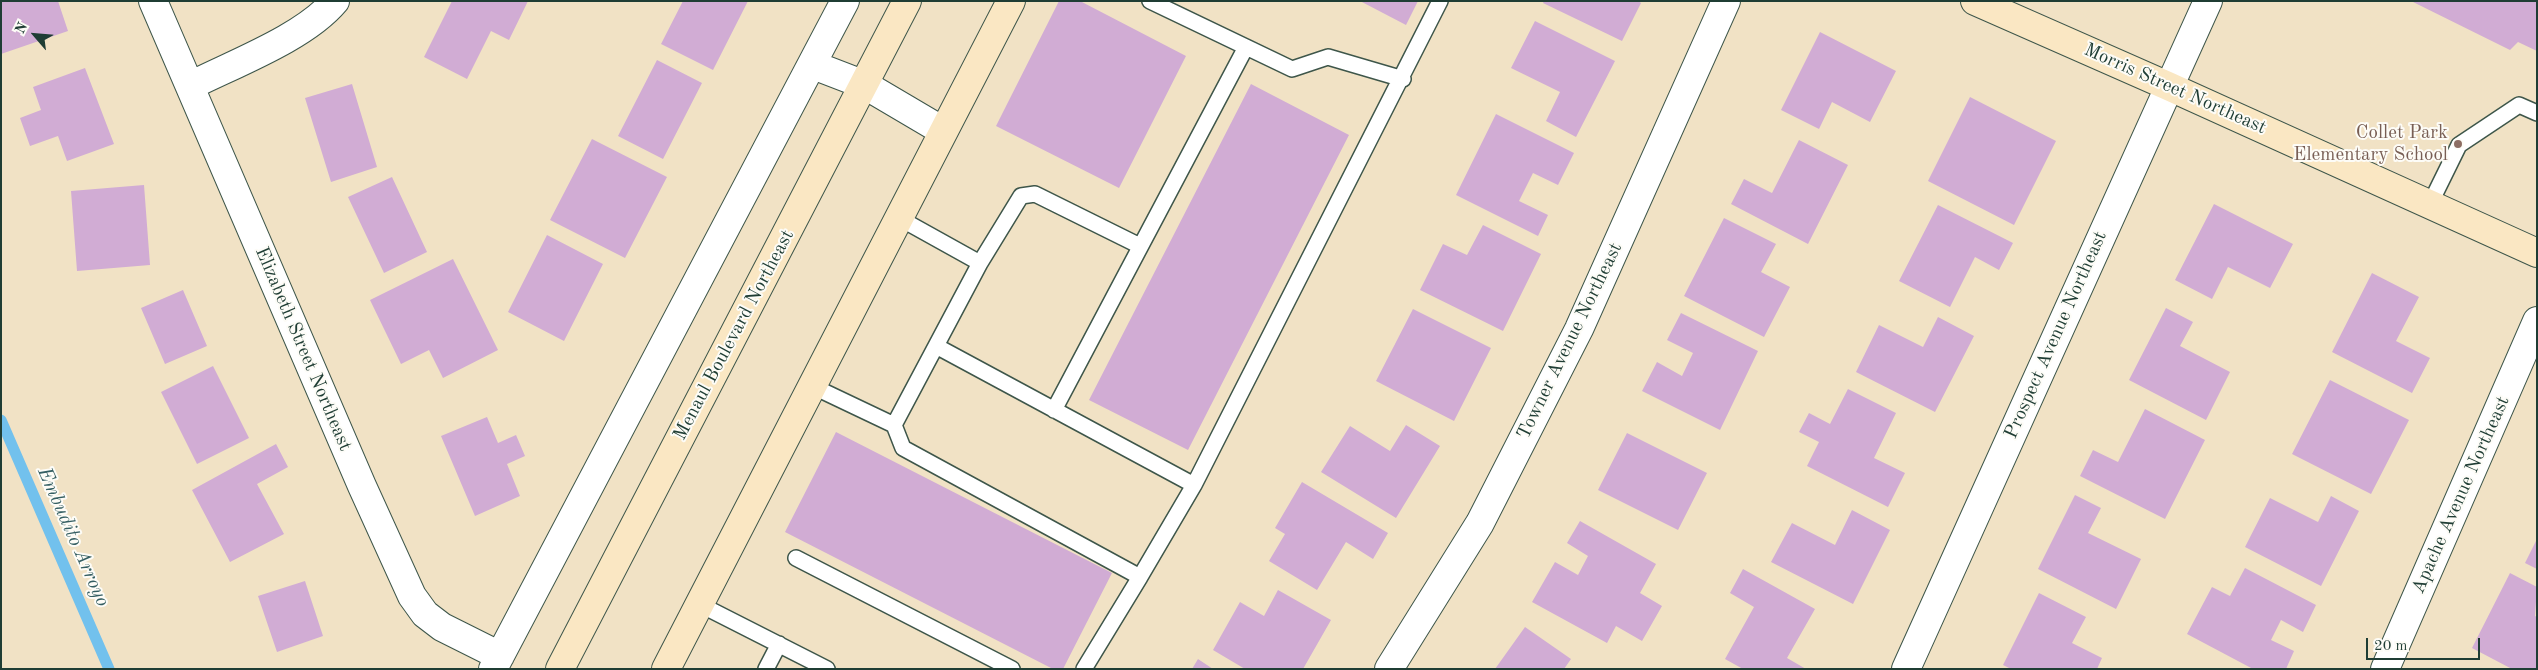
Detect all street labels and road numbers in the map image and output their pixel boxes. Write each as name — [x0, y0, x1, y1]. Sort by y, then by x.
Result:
street label: Morris Street Northeast — [2080, 38, 2270, 140]
street label: Menaul Boulevard Northeast — [669, 226, 799, 444]
street label: Prospect Avenue Northeast — [2000, 228, 2112, 442]
street label: Towner Avenue Northeast — [1512, 239, 1628, 443]
street label: Elizabeth Street Northeast — [250, 244, 356, 454]
street label: Apache Avenue Northeast — [2407, 393, 2515, 597]

